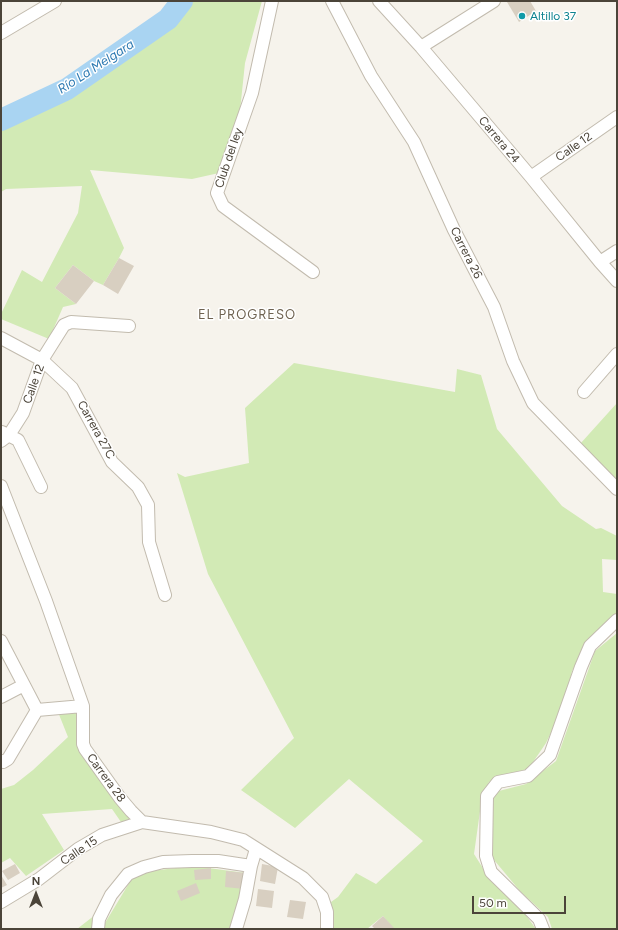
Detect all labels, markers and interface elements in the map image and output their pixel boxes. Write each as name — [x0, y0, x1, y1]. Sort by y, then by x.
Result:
place label: Altillo 37 — [530, 9, 576, 23]
marker: Altillo 37 — [517, 11, 527, 21]
water label: Río La Melgara — [55, 37, 137, 97]
street label: Carrera 24 — [475, 114, 523, 166]
street label: Club del ley — [212, 126, 246, 190]
street label: Calle 12 — [553, 129, 595, 165]
street label: Carrera 26 — [447, 225, 485, 281]
district label: EL PROGRESO — [198, 307, 296, 323]
street label: Calle 12 — [20, 362, 48, 406]
street label: Carrera 27C — [74, 398, 118, 462]
street label: Carrera 28 — [84, 751, 128, 805]
street label: Calle 15 — [58, 833, 100, 869]
north arrow — [16, 874, 56, 914]
text: N — [32, 875, 40, 888]
scale bar — [474, 888, 568, 914]
text: 50 m — [479, 896, 507, 910]

